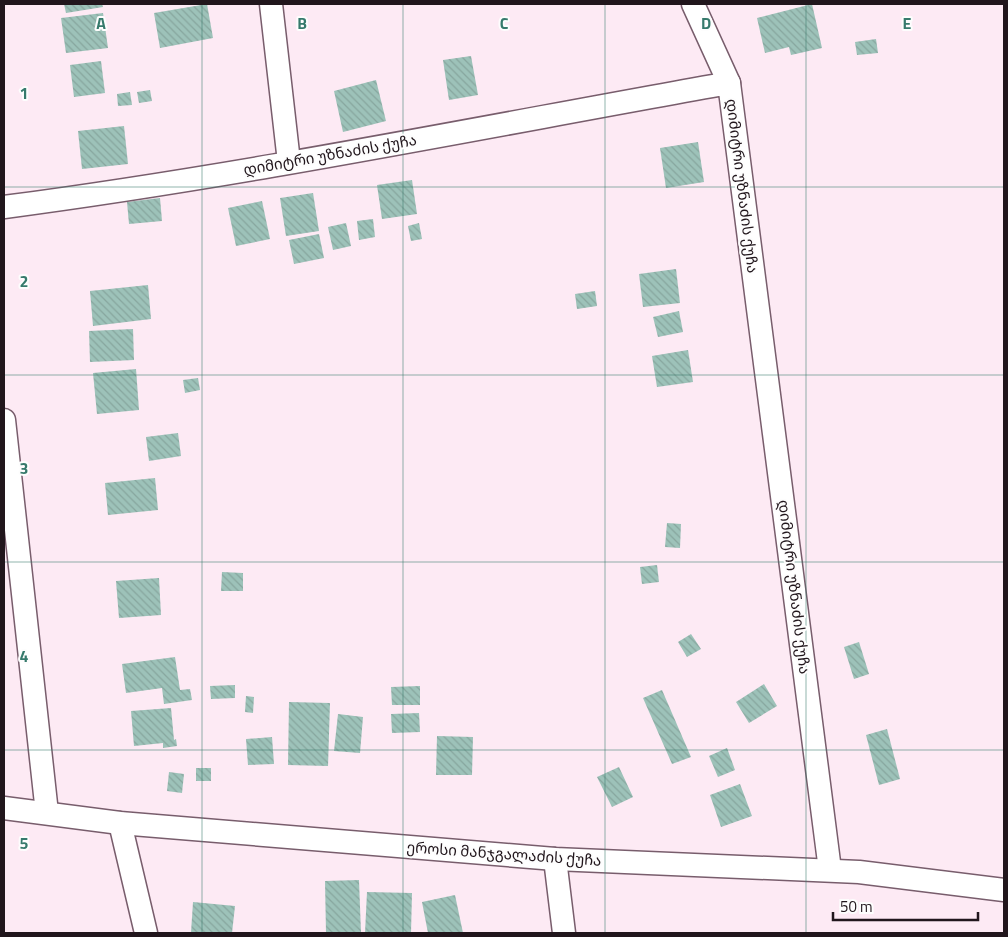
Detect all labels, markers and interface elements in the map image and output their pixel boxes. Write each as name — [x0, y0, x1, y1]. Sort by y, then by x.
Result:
text: A — [96, 11, 106, 35]
text: B — [297, 11, 307, 35]
text: C — [500, 11, 509, 35]
text: D — [701, 11, 711, 35]
text: E — [903, 11, 912, 35]
text: 1 — [20, 81, 28, 105]
street label: დიმიტრი უზნაძის ქუჩა — [720, 97, 765, 274]
street label: დიმიტრი უზნაძის ქუჩა — [241, 128, 418, 181]
text: 2 — [20, 269, 28, 293]
text: 3 — [20, 456, 28, 480]
street label: დიმიტრი უზნაძის ქუჩა — [772, 498, 817, 675]
text: 4 — [20, 644, 29, 668]
text: 5 — [20, 831, 29, 855]
street label: ეროსი მანჯგალაძის ქუჩა — [406, 835, 602, 872]
scale bar — [833, 890, 978, 922]
text: 50 m — [840, 895, 873, 918]

